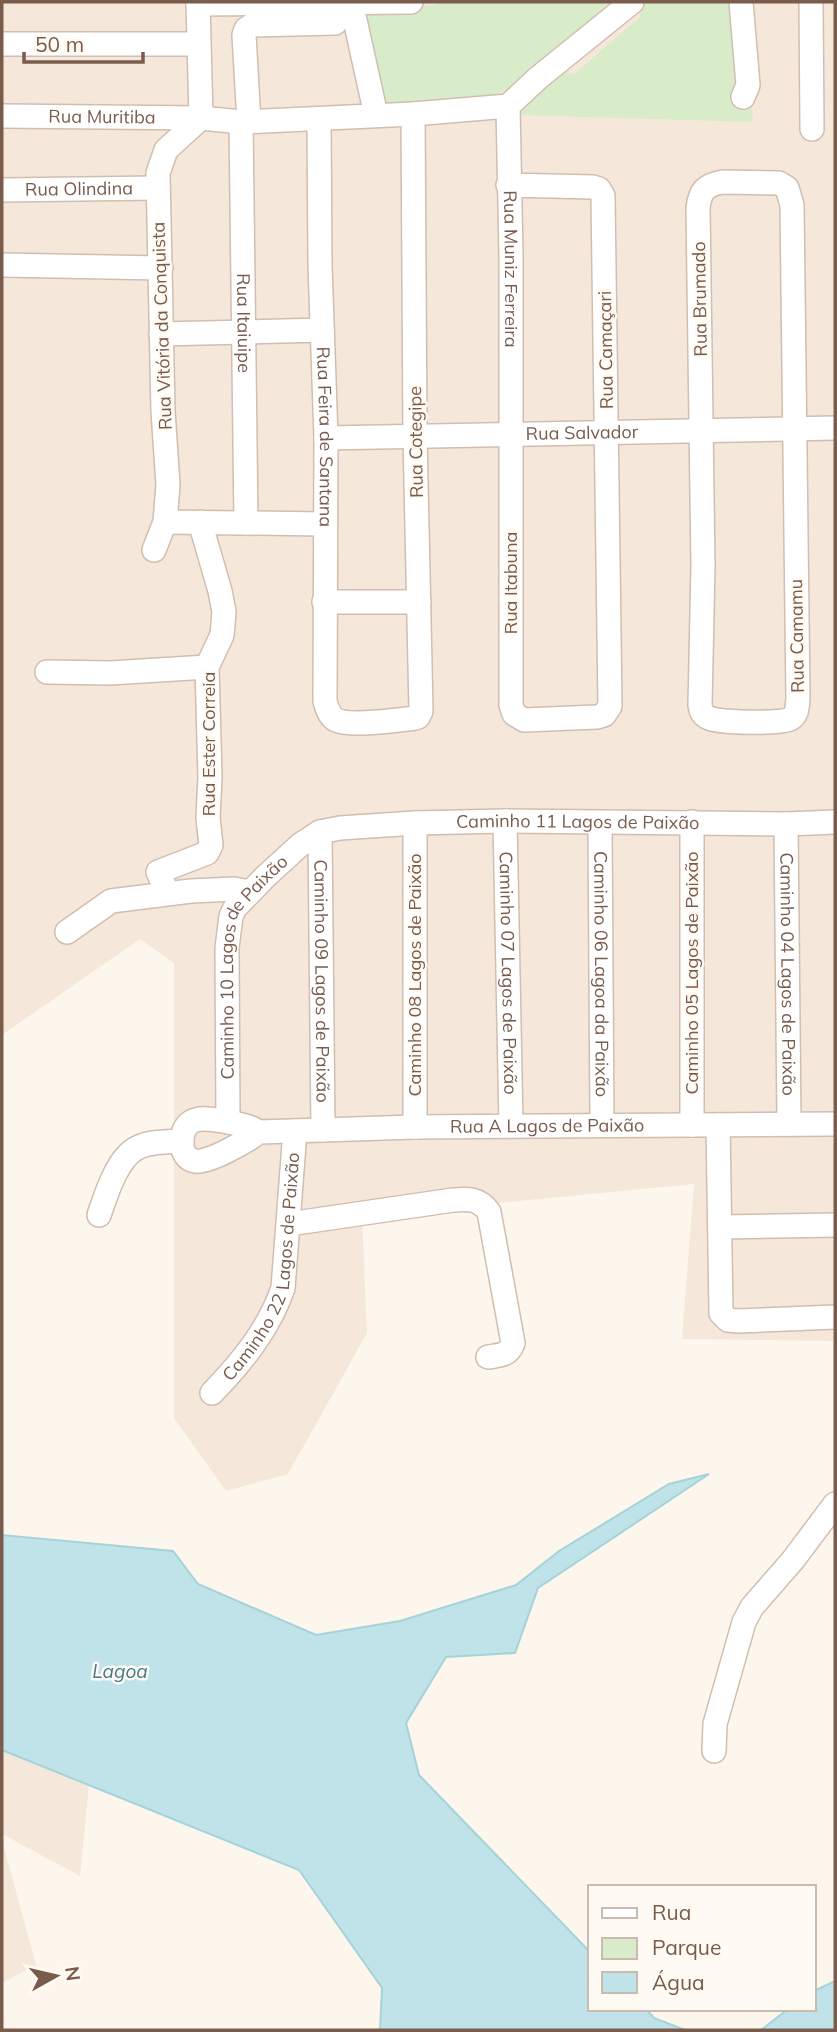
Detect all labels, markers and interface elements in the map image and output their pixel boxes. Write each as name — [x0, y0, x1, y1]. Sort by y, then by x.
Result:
scale bar — [24, 21, 144, 65]
text: 50 m — [35, 31, 84, 57]
street label: Rua Muritiba — [48, 104, 156, 129]
street label: Rua Olindina — [25, 176, 133, 201]
street label: Rua Muniz Ferreira — [499, 190, 523, 347]
street label: Rua Vitória da Conquista — [146, 222, 177, 430]
street label: Rua Brumado — [687, 241, 712, 357]
street label: Rua Itaiuipe — [232, 273, 256, 373]
street label: Rua Camaçari — [593, 291, 618, 409]
street label: Rua Feira de Santana — [312, 346, 338, 527]
street label: Rua Cotegipe — [403, 386, 428, 498]
street label: Rua Salvador — [525, 420, 639, 445]
street label: Rua Itabuna — [499, 532, 522, 634]
street label: Rua Camamu — [784, 579, 809, 693]
street label: Rua Ester Correia — [197, 672, 220, 816]
street label: Caminho 11 Lagos de Paixão — [456, 809, 700, 834]
street label: Caminho 10 Lagos de Paixão — [215, 850, 293, 1080]
street label: Caminho 07 Lagos de Paixão — [495, 851, 522, 1095]
street label: Caminho 06 Lagoa da Paixão — [589, 851, 614, 1097]
street label: Caminho 05 Lagos de Paixão — [680, 851, 703, 1095]
street label: Caminho 04 Lagos de Paixão — [775, 852, 801, 1096]
street label: Caminho 08 Lagos de Paixão — [403, 853, 426, 1097]
street label: Caminho 09 Lagos de Paixão — [309, 859, 335, 1103]
street label: Rua A Lagos de Paixão — [450, 1113, 644, 1138]
street label: Caminho 22 Lagos de Paixão — [217, 1152, 304, 1385]
water label: Lagoa — [92, 1659, 148, 1683]
legend — [588, 1885, 816, 2011]
text: Rua — [652, 1899, 691, 1925]
text: Parque — [652, 1934, 721, 1960]
north arrow — [21, 1941, 91, 2011]
text: N — [60, 1965, 86, 1982]
text: Água — [652, 1969, 705, 1995]

